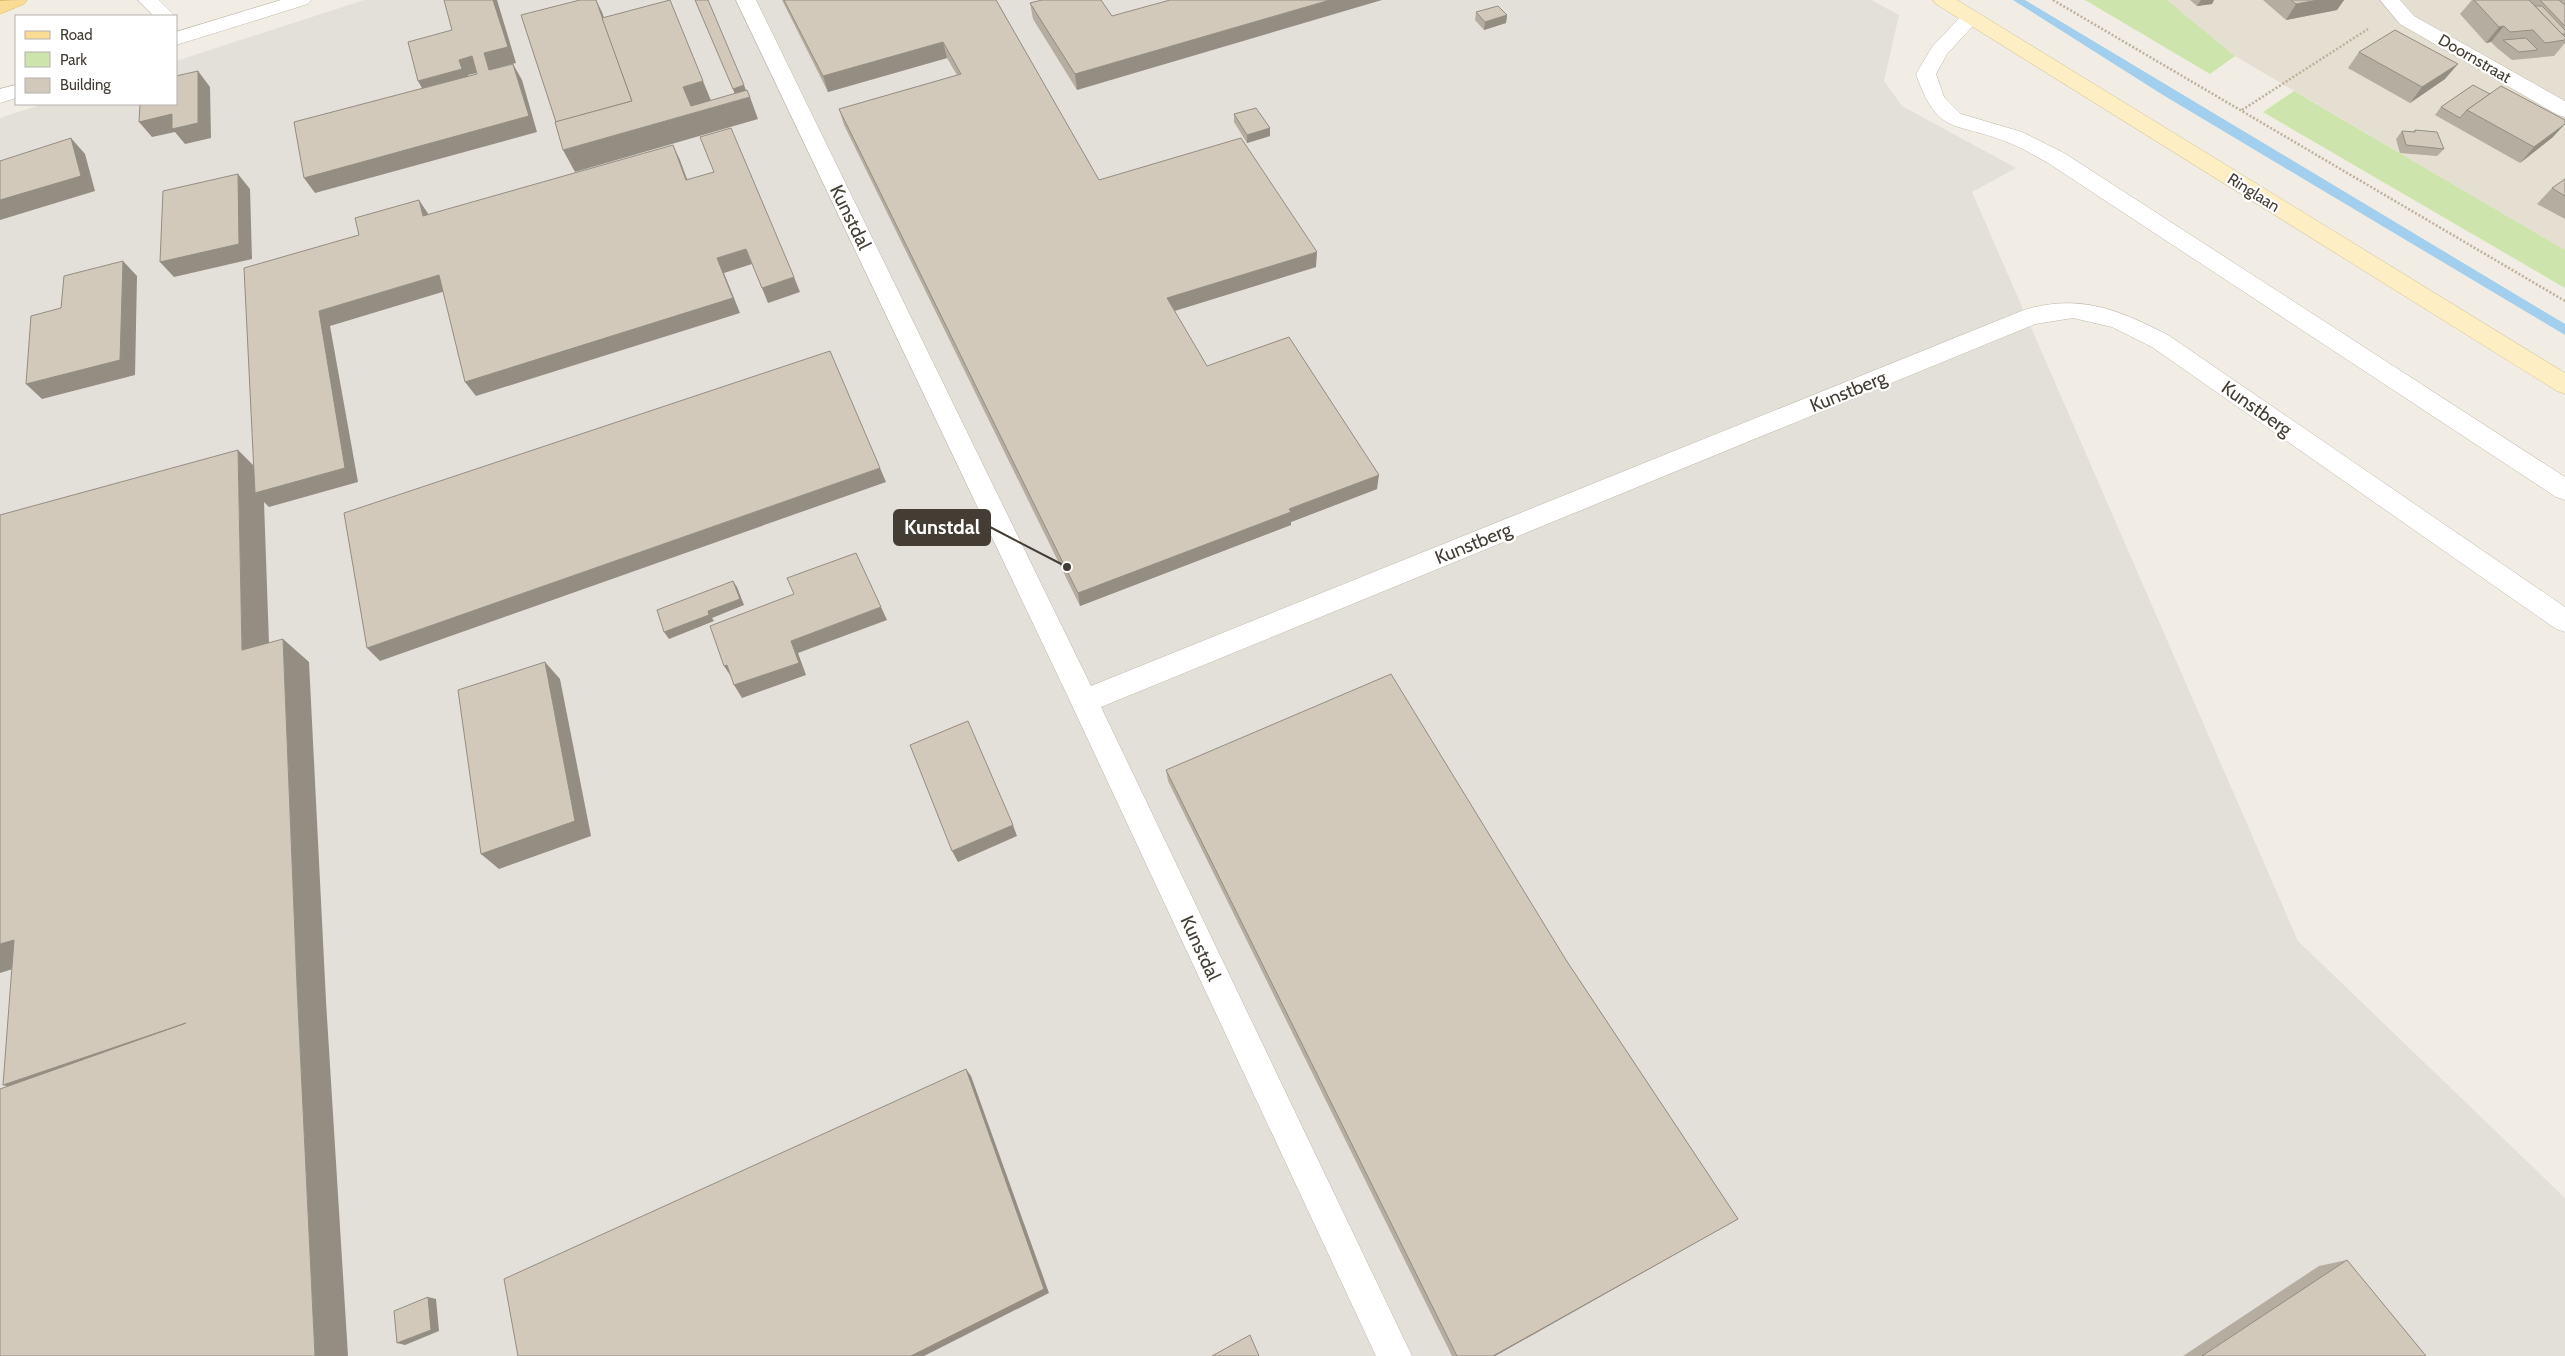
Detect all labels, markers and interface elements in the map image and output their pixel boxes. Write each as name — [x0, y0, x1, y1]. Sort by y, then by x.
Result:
legend — [15, 15, 178, 105]
text: Road — [60, 26, 93, 44]
street label: Doornstraat — [2435, 30, 2515, 87]
text: Park — [60, 51, 87, 69]
text: Building — [60, 76, 111, 94]
street label: Ringlaan — [2224, 169, 2283, 216]
street label: Kunstdal — [825, 181, 876, 254]
street label: Kunstberg — [1806, 365, 1890, 417]
street label: Kunstberg — [2217, 376, 2297, 441]
callout: Kunstdal — [894, 510, 990, 545]
text: Kunstdal — [904, 515, 980, 539]
street label: Kunstberg — [1431, 517, 1515, 569]
street label: Kunstdal — [1175, 912, 1226, 985]

